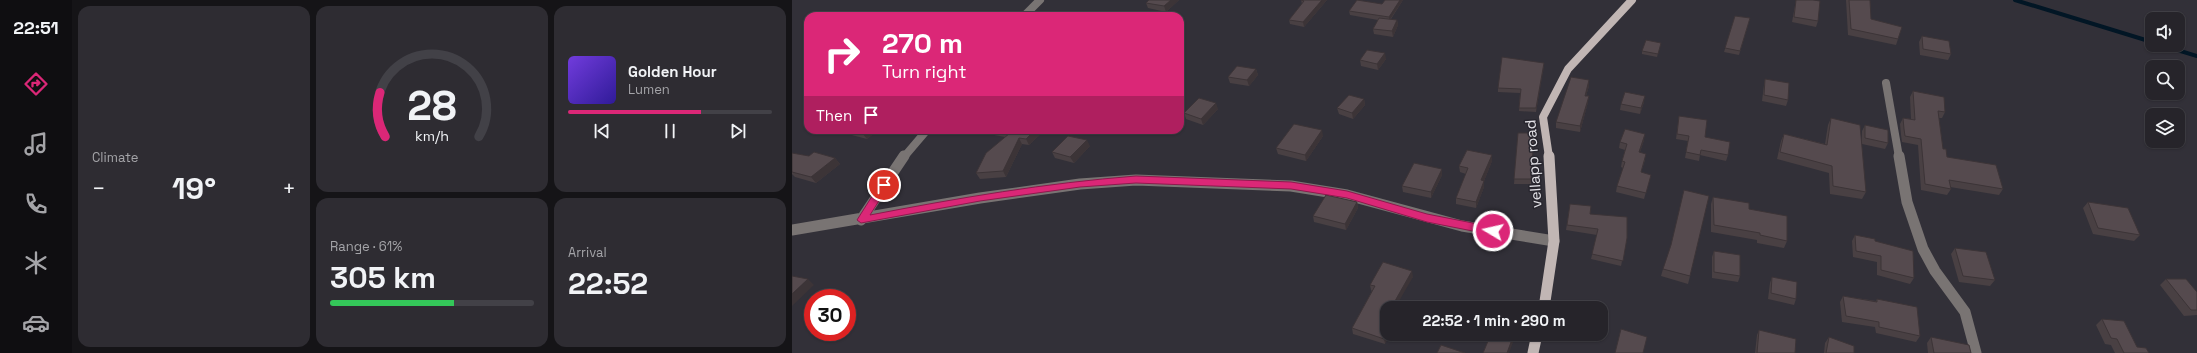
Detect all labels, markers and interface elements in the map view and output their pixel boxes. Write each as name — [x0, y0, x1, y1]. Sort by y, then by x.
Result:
map controls — [2145, 12, 2185, 148]
button: sound — [2145, 12, 2185, 52]
text: 22:51 — [13, 16, 59, 39]
text: 270 m — [882, 25, 963, 61]
icon: right — [816, 28, 868, 80]
text: Turn right — [882, 60, 966, 83]
button: search — [2145, 60, 2185, 100]
text: Golden Hour — [628, 62, 717, 81]
icon: directions — [22, 70, 50, 98]
text: 28 — [407, 79, 457, 132]
text: Lumen — [628, 81, 670, 98]
icon: arrive — [860, 104, 882, 126]
text: Then — [816, 106, 852, 125]
button: layers — [2145, 108, 2185, 148]
street label: vellapp road — [1520, 119, 1546, 209]
icon: previous — [591, 120, 613, 142]
icon: pause — [659, 120, 681, 142]
icon: next — [727, 120, 749, 142]
text: km/h — [415, 126, 449, 144]
icon: music — [22, 130, 50, 158]
text: Climate — [92, 149, 138, 166]
pin — [867, 168, 901, 202]
text: 19° — [172, 169, 216, 208]
text: − — [92, 174, 106, 202]
text: + — [282, 174, 296, 202]
icon: arrive — [873, 174, 895, 196]
icon: phone — [22, 190, 50, 218]
position arrow — [1472, 210, 1514, 252]
text: Range · 61% — [330, 238, 402, 255]
text: Arrival — [568, 244, 607, 261]
icon: climate — [22, 249, 50, 277]
text: 305 km — [330, 258, 436, 297]
text: 22:52 — [568, 264, 648, 303]
speed limit sign: 30 — [804, 289, 856, 341]
icon: car — [22, 309, 50, 337]
text: 22:52 · 1 min · 290 m — [1423, 311, 1565, 330]

